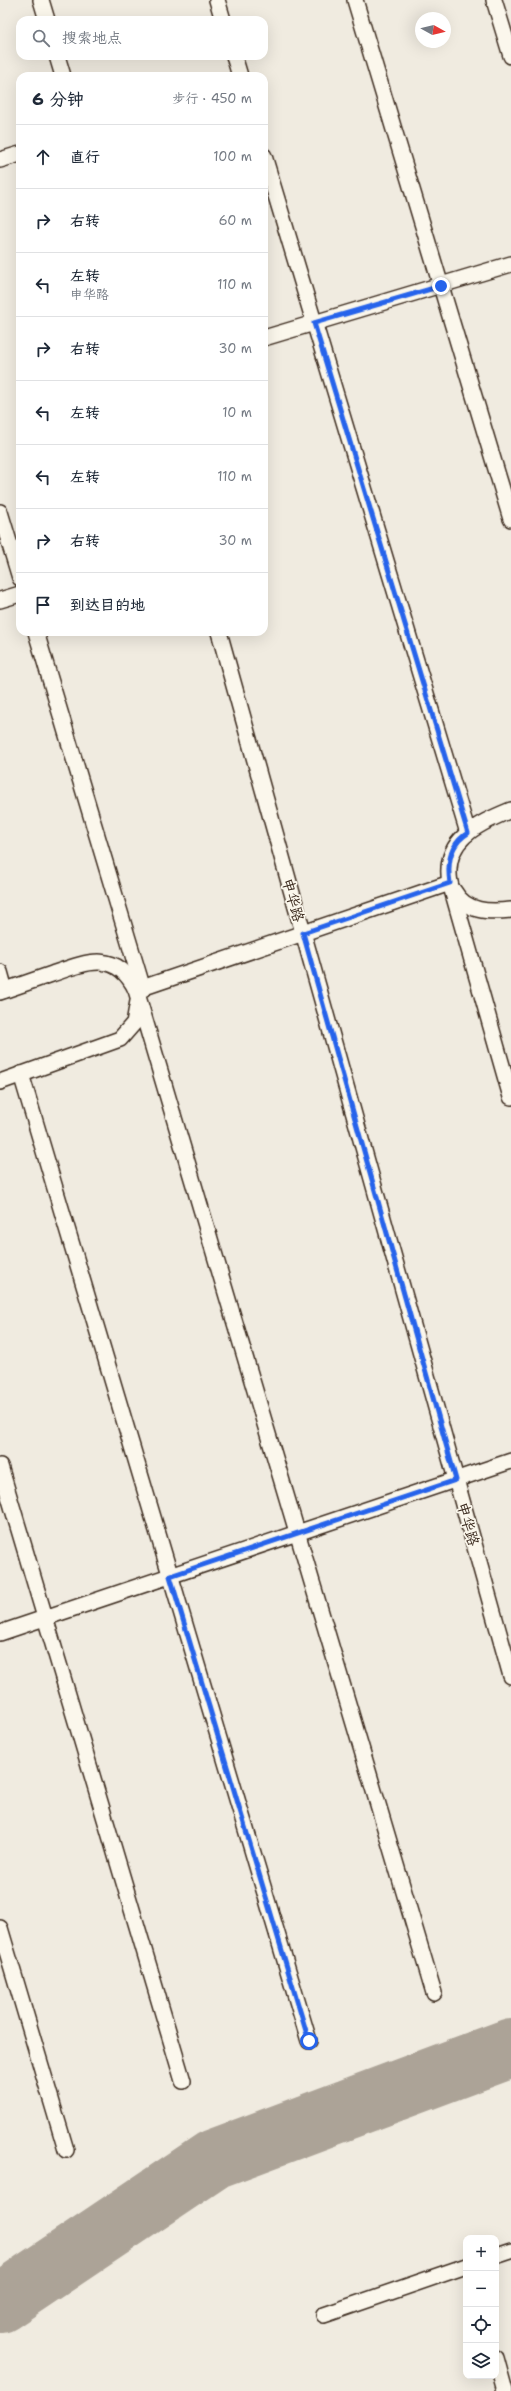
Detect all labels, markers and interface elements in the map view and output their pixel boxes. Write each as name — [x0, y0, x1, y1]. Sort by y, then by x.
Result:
north arrow — [415, 12, 451, 48]
search box — [16, 16, 268, 60]
icon: search — [30, 27, 52, 49]
text: 搜索地点 — [62, 28, 122, 48]
text: 6 分钟 — [32, 88, 84, 110]
text: 步行 · 450 m — [172, 90, 252, 107]
icon: ahead — [32, 146, 54, 168]
text: 直行 — [70, 147, 100, 167]
text: 100 m — [213, 148, 252, 165]
icon: right — [32, 210, 54, 232]
text: 右转 — [70, 211, 100, 231]
text: 60 m — [219, 212, 252, 229]
text: 左转 — [70, 266, 100, 286]
icon: left — [32, 274, 54, 296]
text: 110 m — [217, 276, 252, 293]
route end — [432, 277, 450, 295]
text: 申华路 — [70, 286, 109, 303]
icon: right — [32, 338, 54, 360]
text: 右转 — [70, 339, 100, 359]
text: 30 m — [218, 340, 252, 357]
icon: left — [32, 402, 54, 424]
text: 左转 — [70, 403, 100, 423]
text: 10 m — [222, 404, 252, 421]
icon: left — [32, 466, 54, 488]
text: 左转 — [70, 467, 100, 487]
text: 110 m — [217, 468, 252, 485]
icon: right — [32, 530, 54, 552]
text: 右转 — [70, 531, 100, 551]
text: 30 m — [218, 532, 252, 549]
icon: arrive — [32, 594, 54, 616]
text: 到达目的地 — [70, 595, 145, 615]
street label: 申华路 — [277, 876, 309, 924]
street label: 申华路 — [452, 1500, 484, 1548]
route start — [300, 2032, 318, 2050]
map controls — [463, 2235, 499, 2379]
button: + — [463, 2235, 499, 2271]
button: − — [463, 2271, 499, 2307]
button: locate — [463, 2307, 499, 2343]
button: layers — [463, 2343, 499, 2379]

